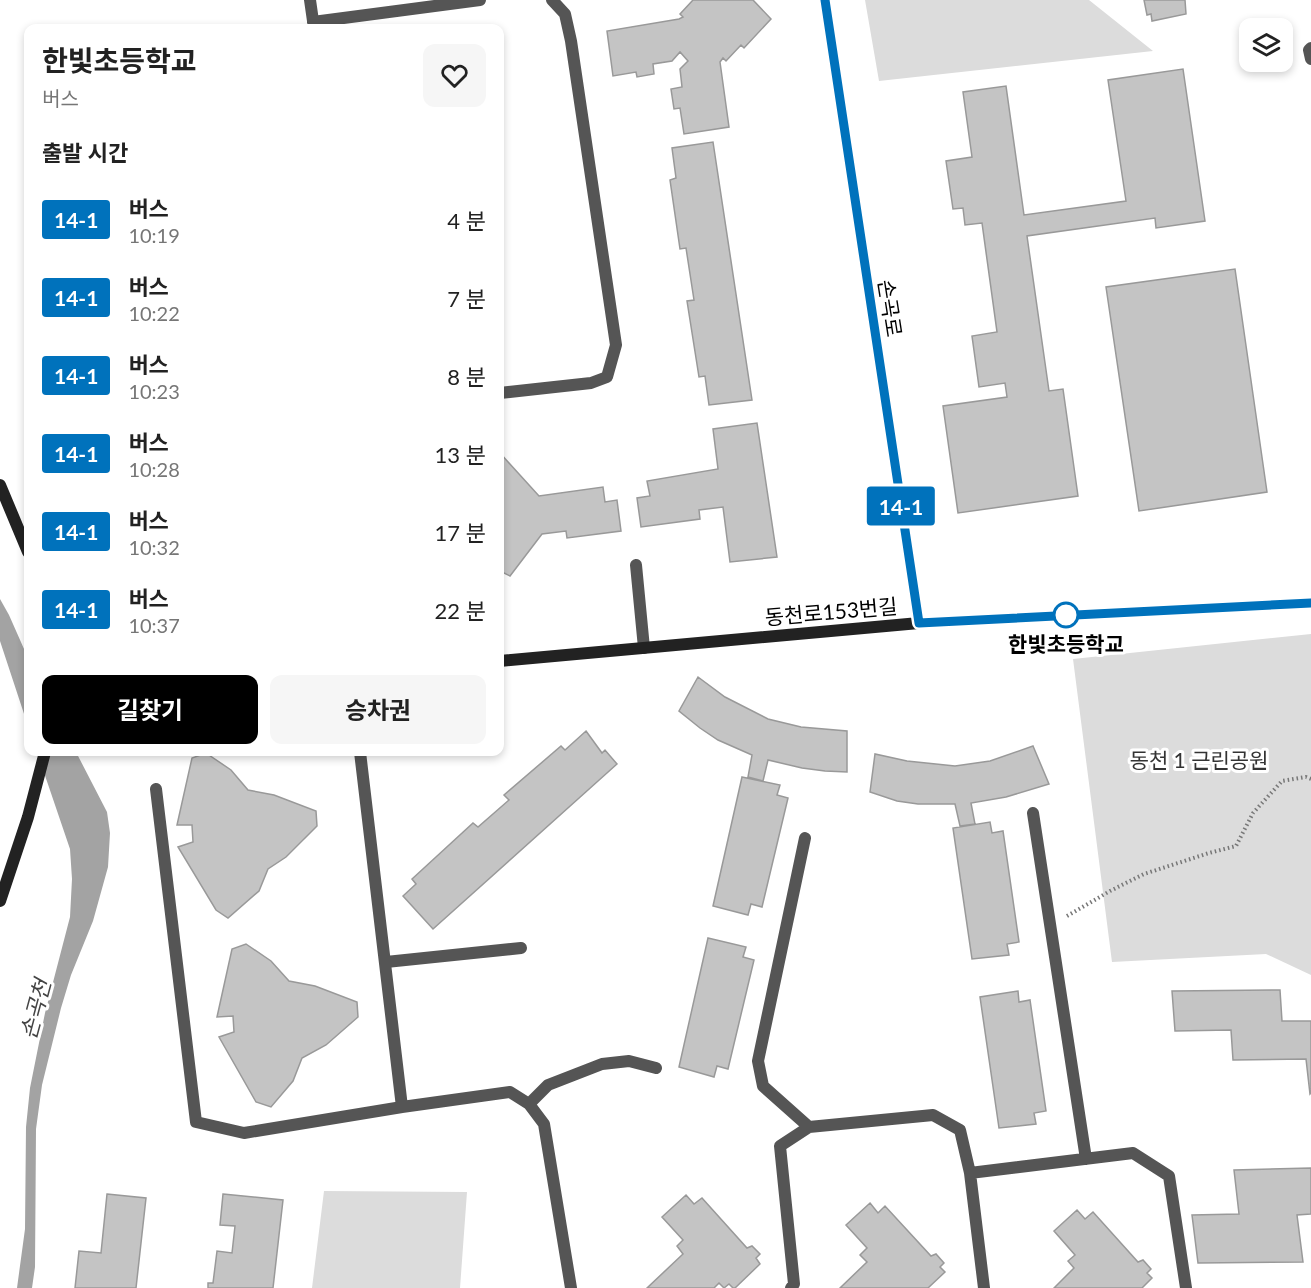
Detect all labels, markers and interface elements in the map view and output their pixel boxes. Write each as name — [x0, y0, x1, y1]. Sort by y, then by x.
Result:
map controls — [1239, 18, 1293, 72]
button: layers — [1239, 18, 1293, 72]
text: 한빛초등학교 — [42, 43, 197, 77]
button: heart — [423, 44, 486, 107]
text: 버스 — [42, 86, 79, 110]
text: 출발 시간 — [42, 139, 128, 166]
text: 버스 — [128, 195, 169, 222]
text: 14-1 — [54, 207, 98, 232]
text: 4 분 — [447, 207, 486, 234]
text: 10:19 — [128, 223, 180, 247]
text: 버스 — [128, 273, 169, 300]
street label: 손곡로 — [874, 277, 908, 339]
text: 14-1 — [54, 285, 98, 310]
text: 7 분 — [447, 285, 486, 312]
text: 10:22 — [128, 301, 180, 325]
text: 버스 — [128, 351, 169, 378]
text: 14-1 — [54, 363, 98, 388]
text: 8 분 — [447, 363, 486, 390]
text: 10:23 — [128, 379, 180, 403]
text: 버스 — [128, 429, 169, 456]
text: 14-1 — [54, 441, 98, 466]
text: 13 분 — [435, 441, 486, 468]
text: 10:28 — [128, 457, 180, 481]
line badge: 14-1 — [859, 486, 943, 526]
text: 14-1 — [879, 494, 923, 519]
text: 버스 — [128, 507, 169, 534]
text: 14-1 — [54, 519, 98, 544]
text: 17 분 — [435, 519, 486, 546]
text: 10:32 — [128, 535, 180, 559]
text: 버스 — [128, 585, 169, 612]
street label: 동천로153번길 — [764, 593, 898, 629]
text: 14-1 — [54, 597, 98, 622]
text: 22 분 — [435, 597, 486, 624]
marker: 한빛초등학교 — [1053, 602, 1079, 628]
text: 10:37 — [128, 613, 180, 637]
place label: 한빛초등학교 — [1008, 631, 1124, 656]
button: 길찾기 — [42, 675, 258, 744]
button: 승차권 — [270, 675, 486, 744]
park label: 동천 1 근린공원 — [1130, 747, 1268, 772]
water label: 손곡천 — [14, 974, 57, 1042]

